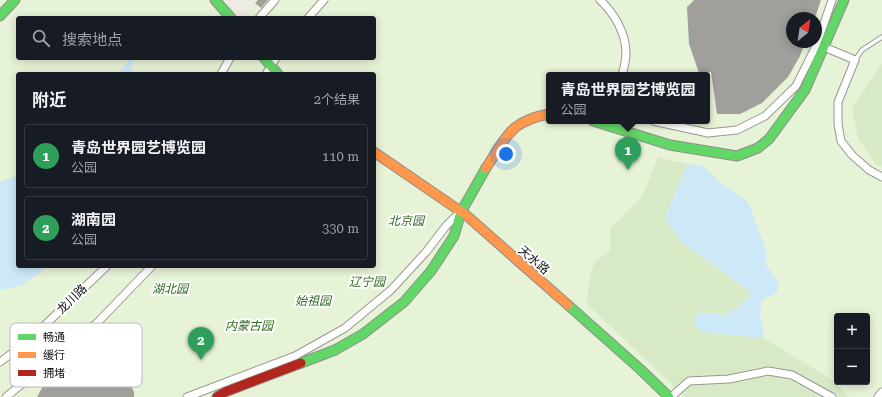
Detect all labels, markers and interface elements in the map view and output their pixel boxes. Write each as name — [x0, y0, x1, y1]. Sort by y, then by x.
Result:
north arrow — [786, 12, 822, 48]
search box — [16, 16, 376, 60]
icon: search — [30, 27, 52, 49]
text: 搜索地点 — [62, 31, 122, 49]
popup — [546, 72, 710, 124]
text: 青岛世界园艺博览园 — [560, 81, 696, 99]
text: 附近 — [32, 90, 66, 110]
text: 2个结果 — [314, 92, 360, 107]
text: 公园 — [560, 102, 587, 117]
pin: 1 — [615, 137, 641, 170]
text: 青岛世界园艺博览园 — [71, 139, 206, 157]
your location — [496, 144, 516, 164]
text: 1 — [42, 149, 50, 164]
text: 110 m — [322, 149, 359, 164]
text: 公园 — [71, 160, 97, 175]
text: 湖南园 — [71, 211, 116, 229]
park label: 北京园 — [388, 214, 426, 228]
text: 2 — [42, 221, 50, 236]
text: 330 m — [322, 221, 359, 236]
text: 公园 — [71, 232, 97, 247]
street label: 天水路 — [516, 243, 552, 277]
park label: 辽宁园 — [349, 275, 387, 289]
street label: 龙川路 — [54, 281, 90, 317]
park label: 湖北园 — [152, 282, 190, 296]
park label: 始祖园 — [295, 294, 333, 308]
map controls — [834, 313, 870, 385]
button: + — [834, 313, 870, 349]
park label: 内蒙古园 — [225, 319, 275, 333]
legend — [10, 323, 142, 387]
pin: 2 — [188, 327, 214, 360]
text: 畅通 — [43, 331, 65, 344]
text: 缓行 — [43, 349, 65, 362]
button: − — [834, 349, 870, 385]
text: 拥堵 — [43, 367, 65, 380]

